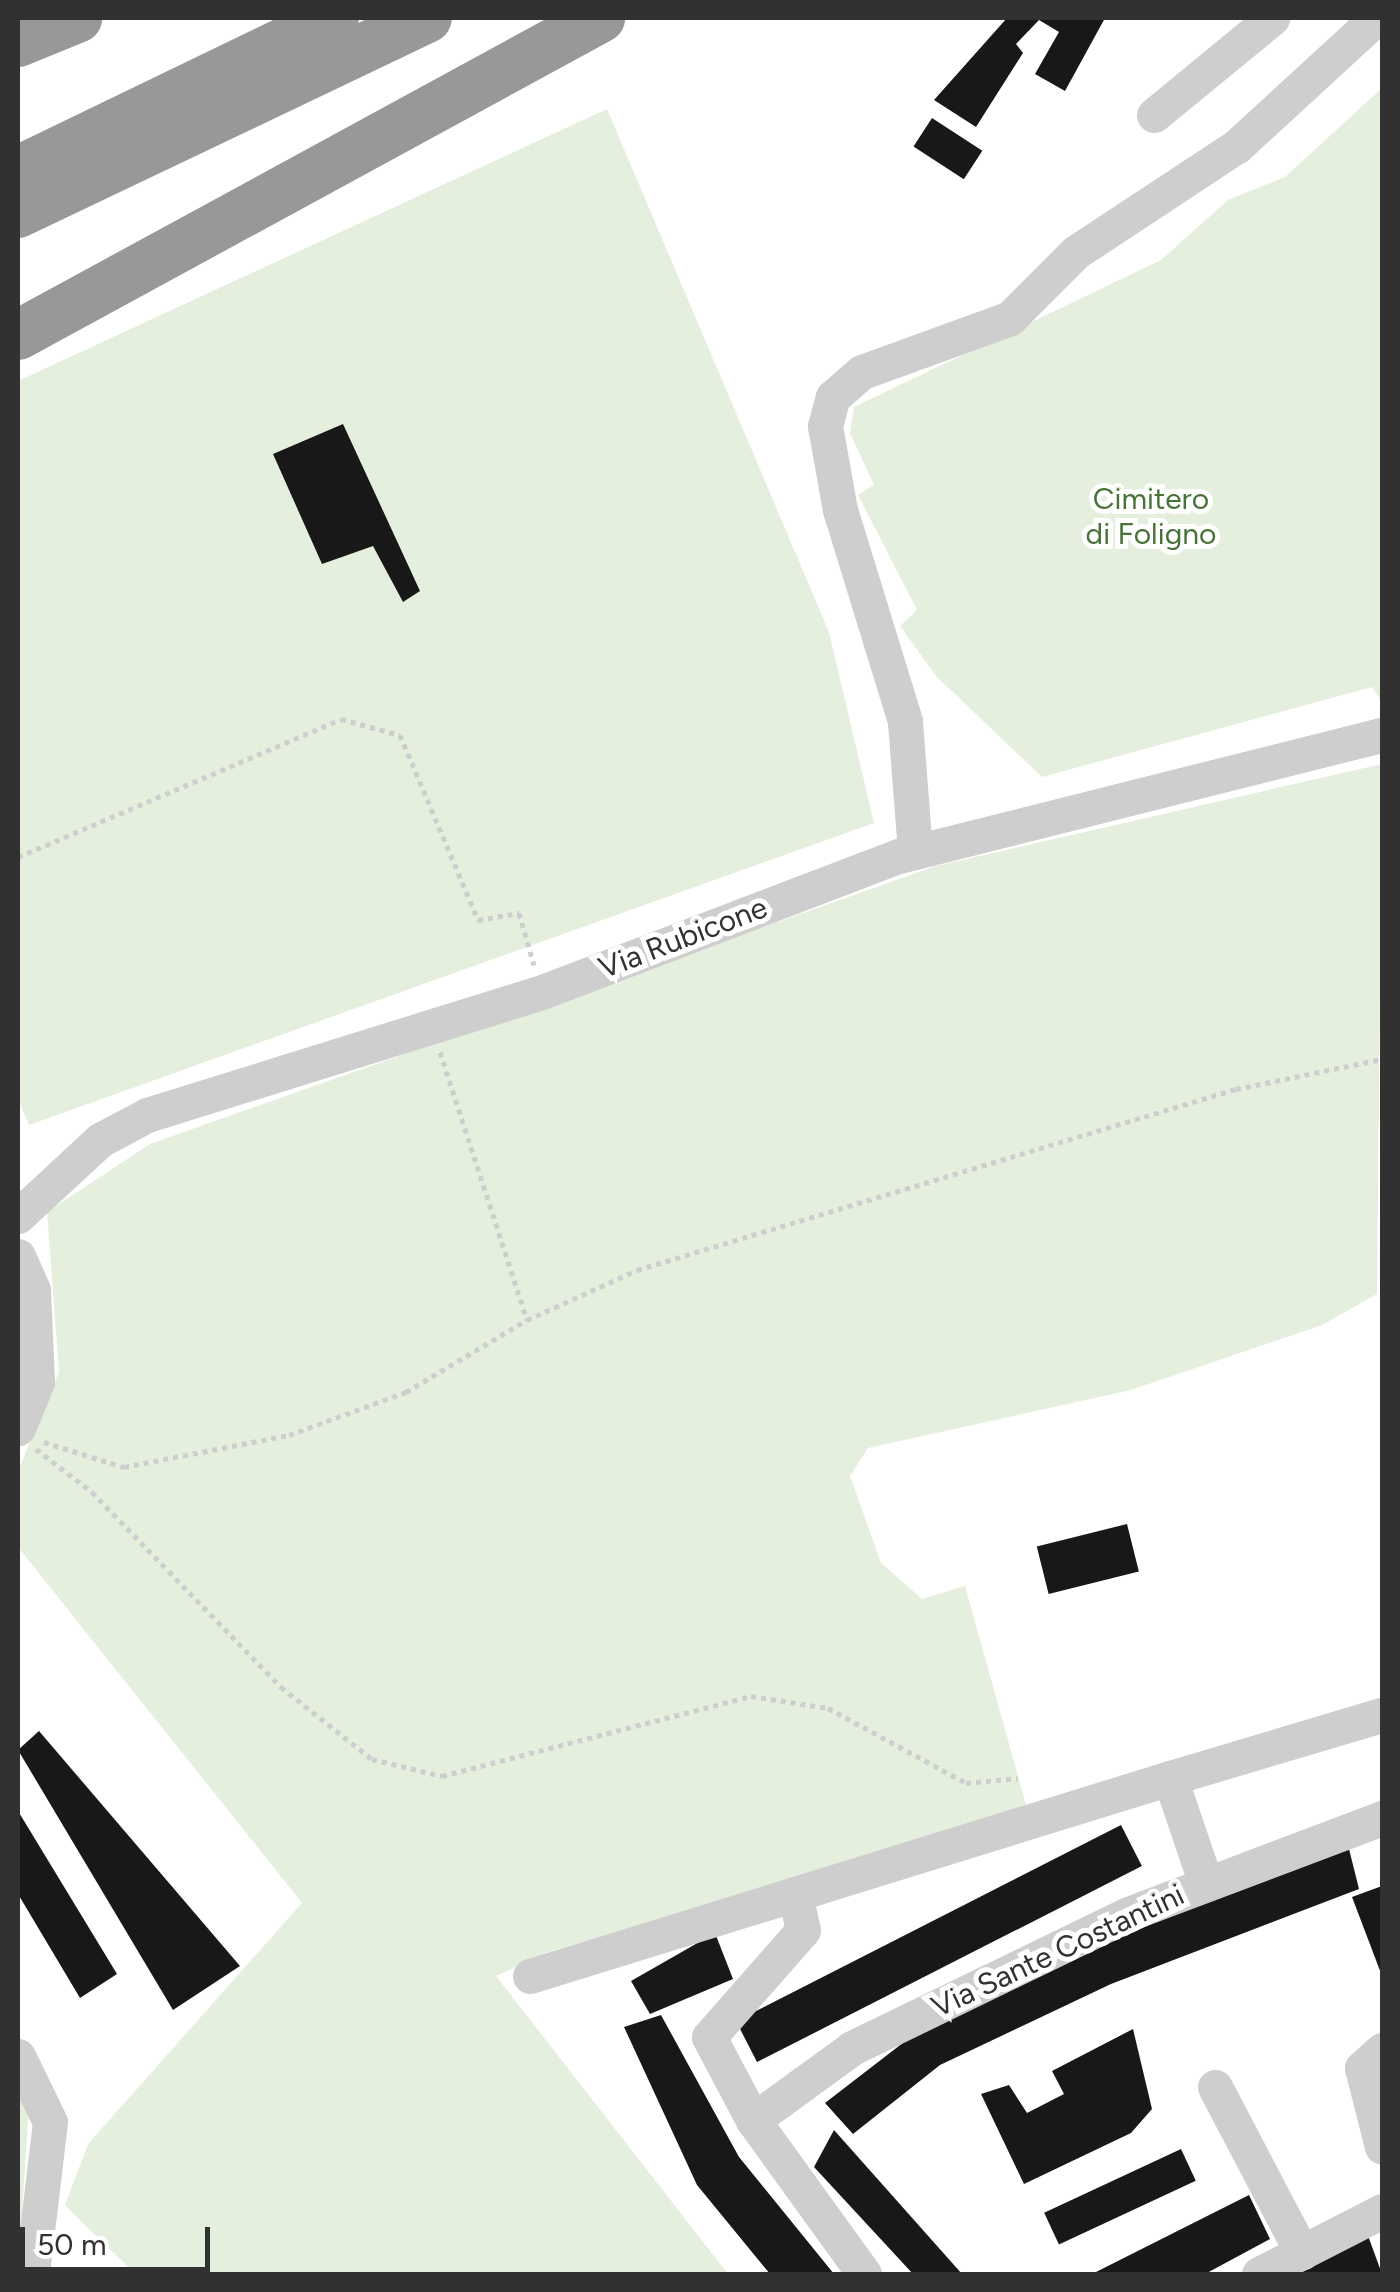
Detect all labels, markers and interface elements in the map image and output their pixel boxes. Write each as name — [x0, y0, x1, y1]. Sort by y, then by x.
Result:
park label: Cimitero di Foligno — [1086, 481, 1216, 552]
street label: Via Rubicone — [594, 889, 772, 987]
street label: Via Sante Costantini — [926, 1877, 1190, 2025]
scale bar — [25, 2207, 215, 2269]
text: 50 m — [37, 2226, 106, 2263]

